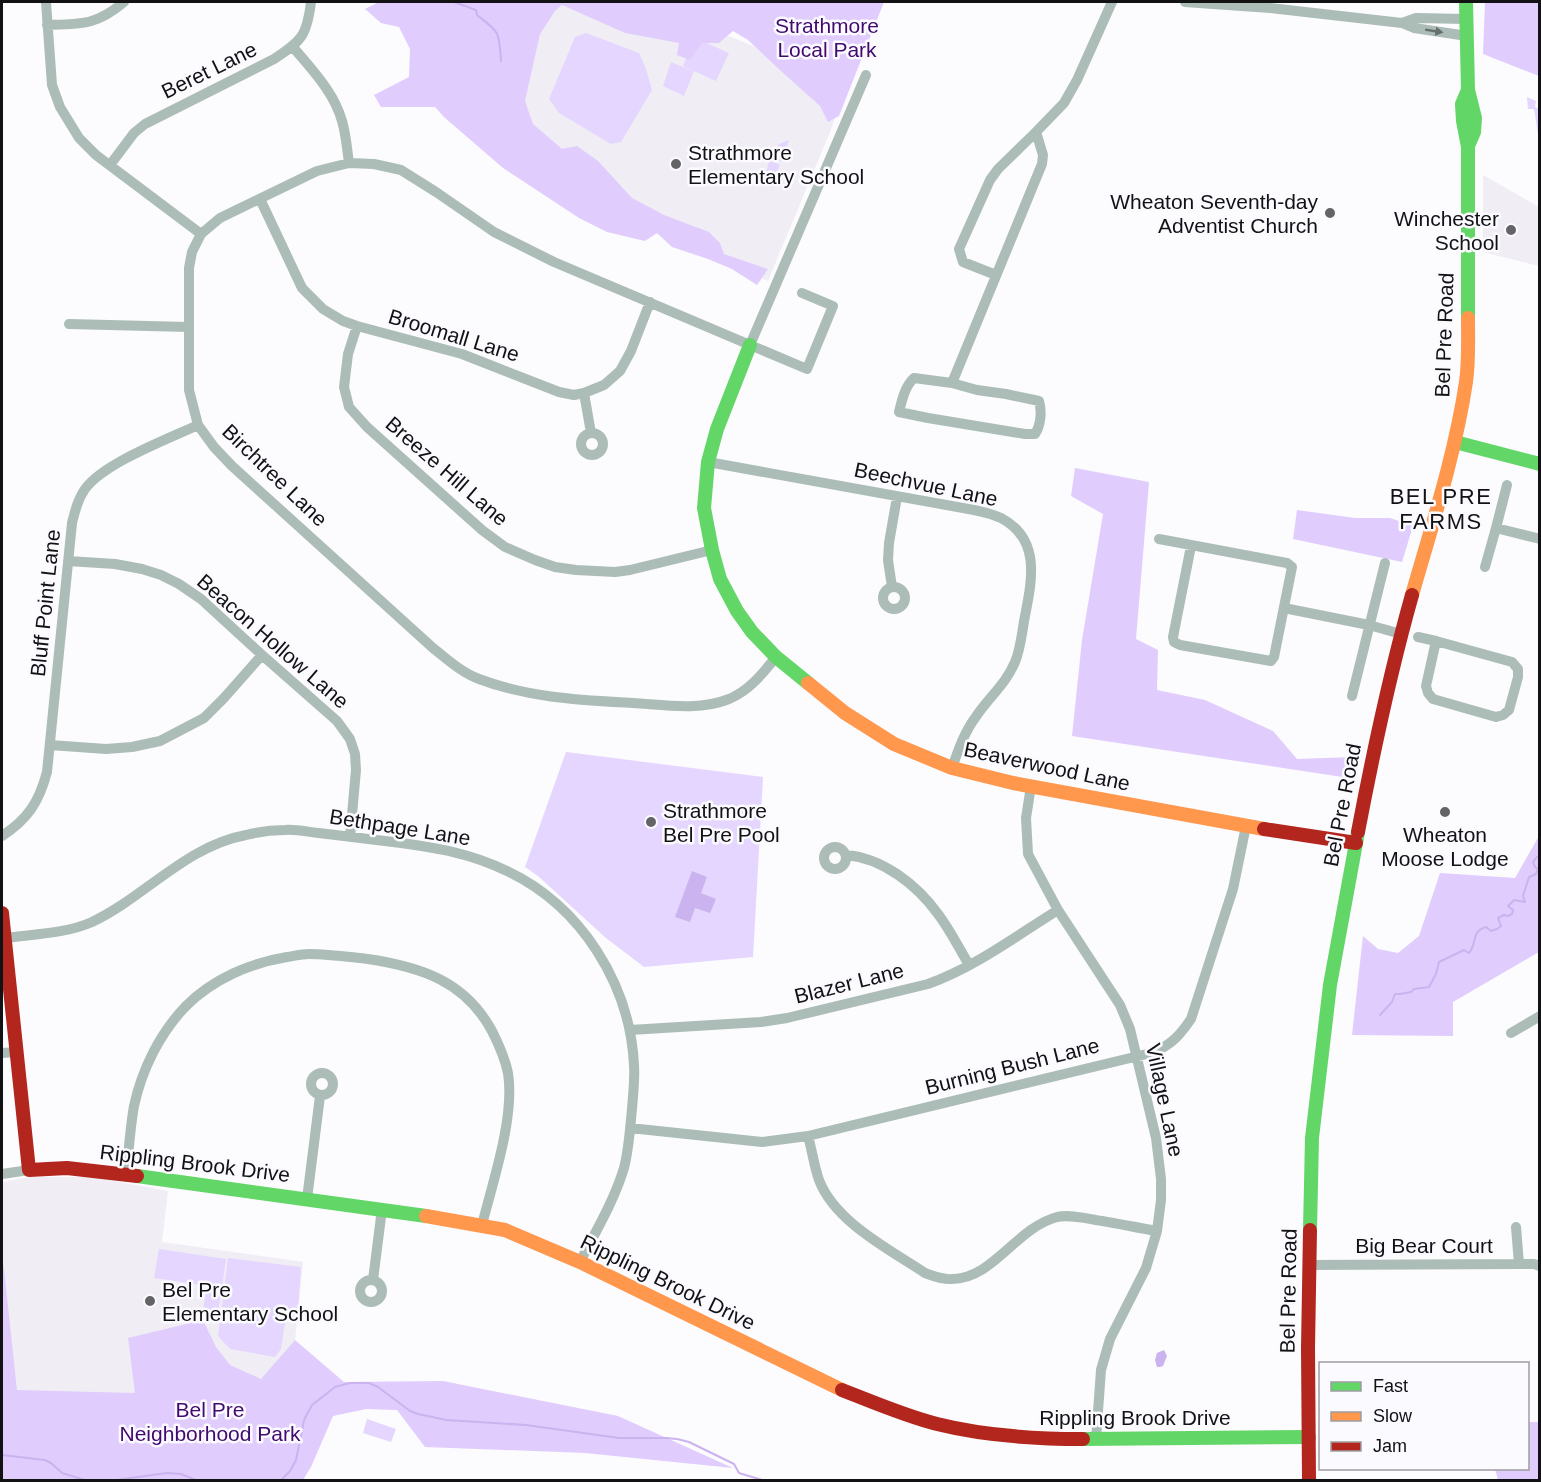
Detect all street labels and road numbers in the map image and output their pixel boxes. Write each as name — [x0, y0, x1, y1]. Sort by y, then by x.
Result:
street label: Beret Lane — [158, 37, 260, 103]
street label: Bel Pre Road — [1430, 272, 1458, 398]
street label: Broomall Lane — [386, 304, 522, 366]
street label: Breeze Hill Lane — [381, 412, 513, 530]
street label: Birchtree Lane — [218, 419, 332, 531]
street label: Beechvue Lane — [852, 458, 1000, 510]
street label: Bluff Point Lane — [26, 528, 64, 678]
street label: Beacon Hollow Lane — [193, 569, 353, 713]
street label: Beaverwood Lane — [962, 737, 1132, 795]
street label: Bel Pre Road — [1319, 742, 1365, 868]
street label: Bethpage Lane — [328, 804, 472, 850]
street label: Blazer Lane — [792, 958, 906, 1008]
street label: Burning Bush Lane — [923, 1033, 1101, 1099]
street label: Village Lane — [1142, 1041, 1188, 1159]
street label: Rippling Brook Drive — [99, 1140, 291, 1186]
street label: Bel Pre Road — [1275, 1228, 1301, 1354]
street label: Rippling Brook Drive — [577, 1230, 759, 1334]
street label: Big Bear Court — [1355, 1234, 1493, 1257]
street label: Rippling Brook Drive — [1039, 1406, 1231, 1429]

